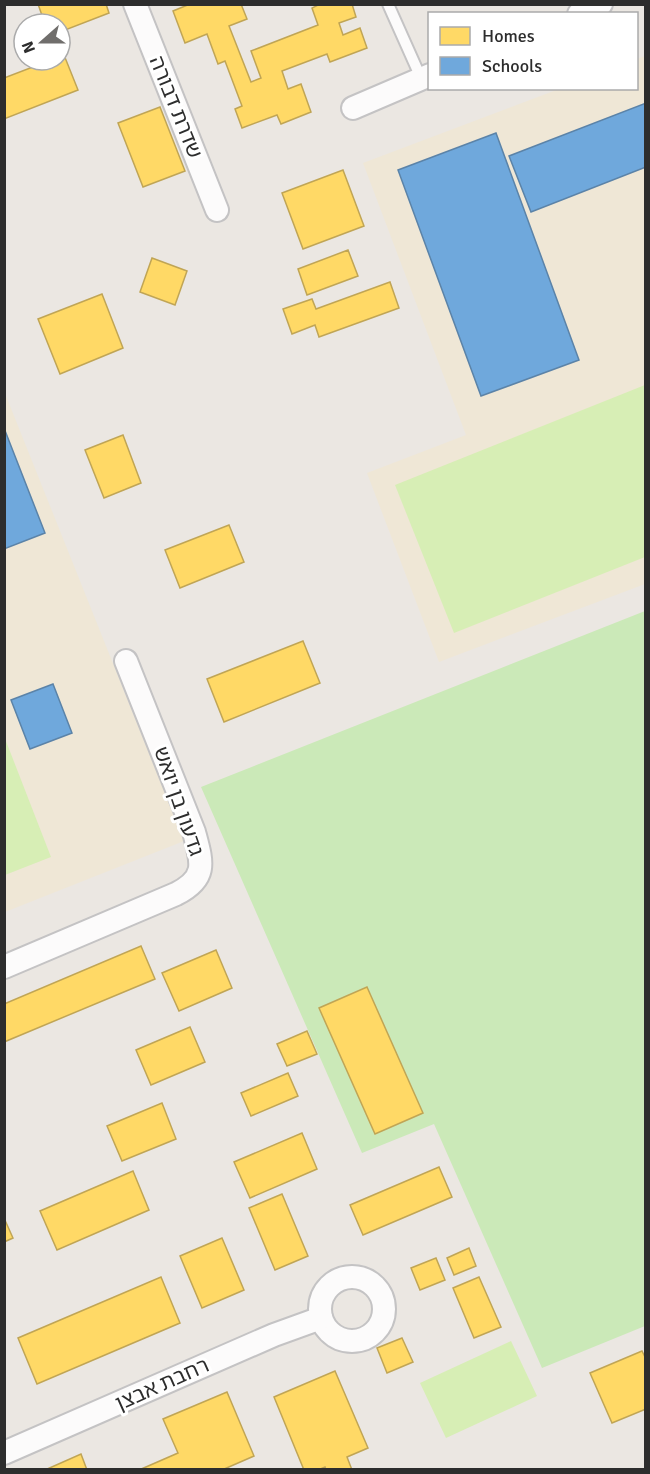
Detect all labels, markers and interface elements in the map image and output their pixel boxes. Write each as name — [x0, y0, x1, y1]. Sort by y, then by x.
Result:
north arrow — [12, 12, 72, 72]
legend — [428, 12, 638, 90]
text: Homes — [482, 25, 535, 47]
text: N — [18, 38, 40, 56]
street label: שדרת דבורה — [144, 52, 208, 162]
text: Schools — [482, 55, 542, 77]
street label: גדעון בן יואש — [148, 743, 210, 859]
street label: רחבת אבצן — [111, 1352, 213, 1416]

